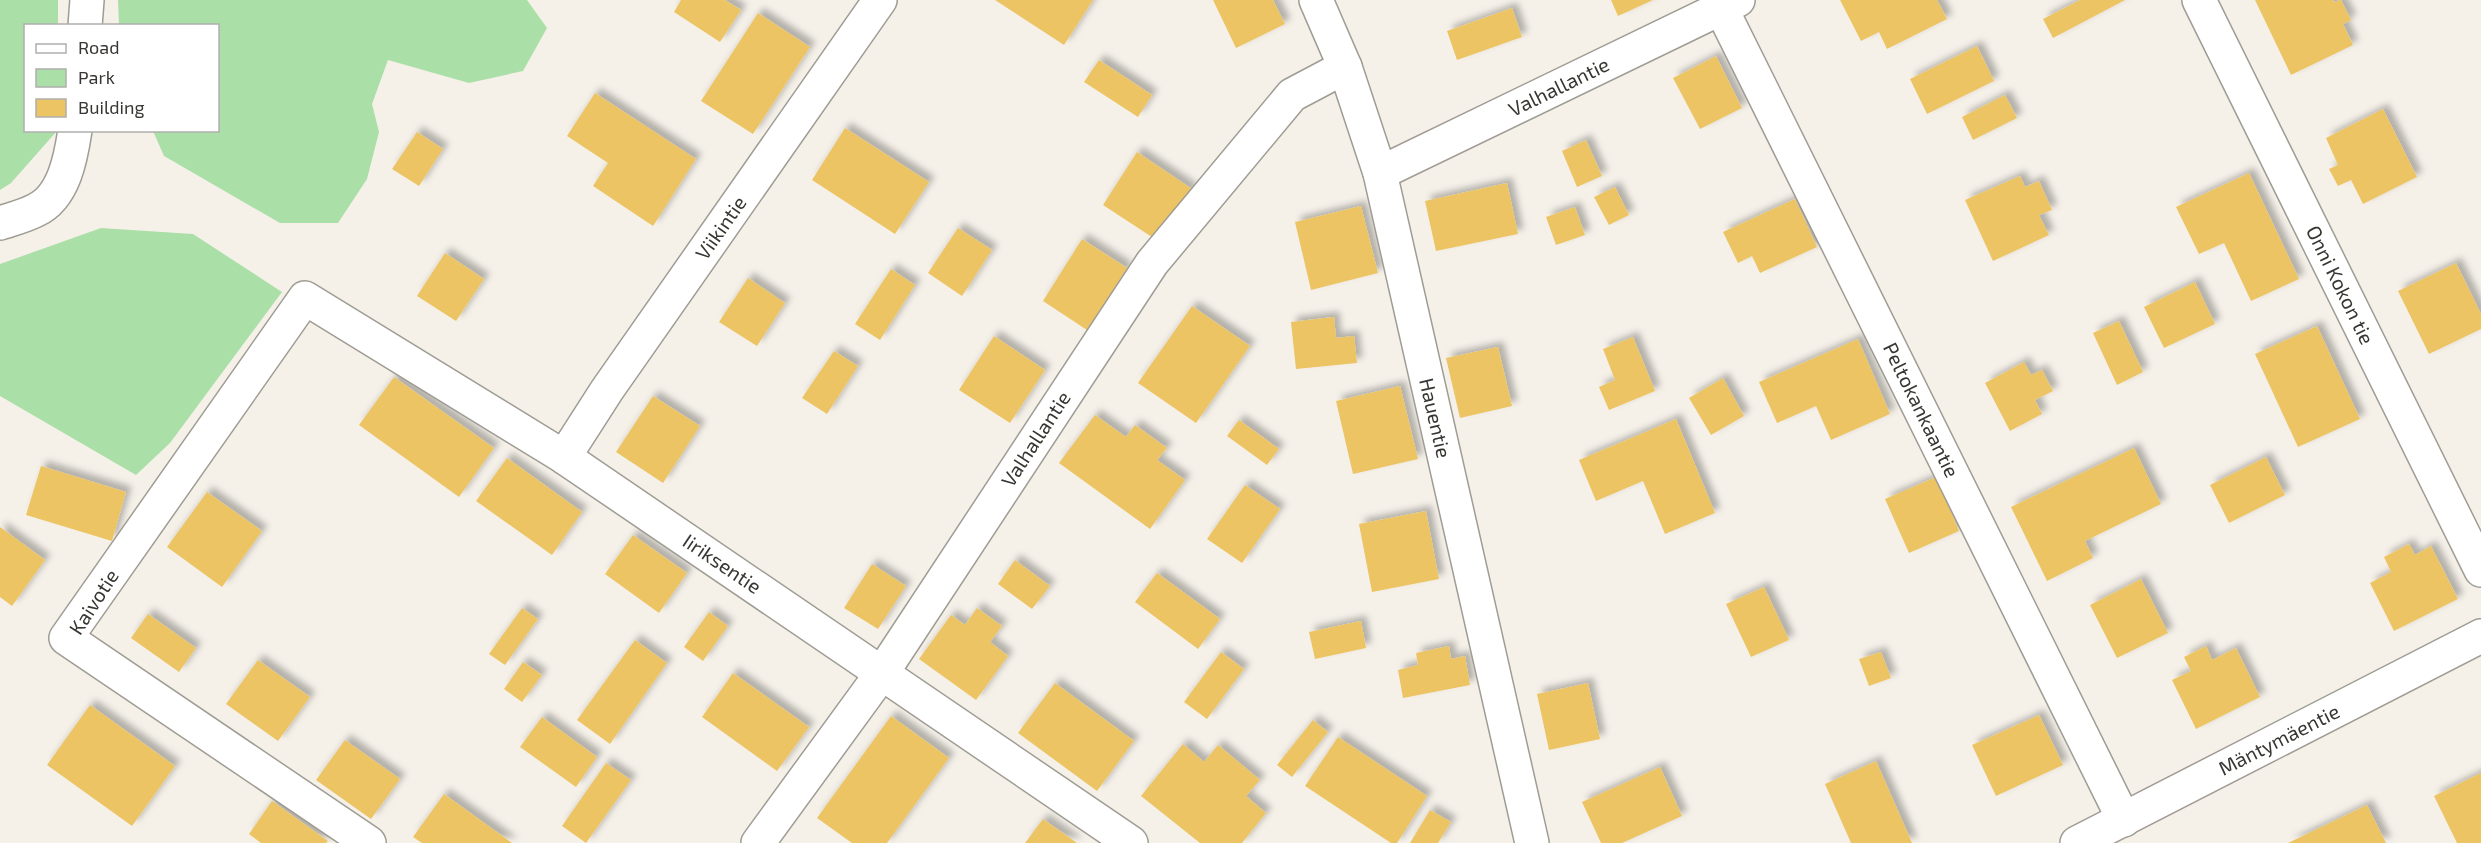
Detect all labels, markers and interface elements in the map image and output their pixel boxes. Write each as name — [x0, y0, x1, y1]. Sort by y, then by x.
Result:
legend — [24, 24, 219, 132]
text: Road — [78, 36, 119, 58]
street label: Valhallantie — [1504, 51, 1613, 121]
text: Park — [78, 66, 115, 88]
text: Building — [78, 96, 145, 118]
street label: Viikintie — [690, 191, 751, 264]
street label: Onni Kokon tie — [2302, 221, 2380, 348]
street label: Peltokankaantie — [1879, 338, 1965, 481]
street label: Hauentie — [1415, 375, 1457, 460]
street label: Valhallantie — [995, 386, 1075, 491]
street label: Iiriksentie — [679, 528, 766, 598]
street label: Kaivotie — [63, 564, 123, 639]
street label: Mäntymäentie — [2214, 698, 2343, 780]

